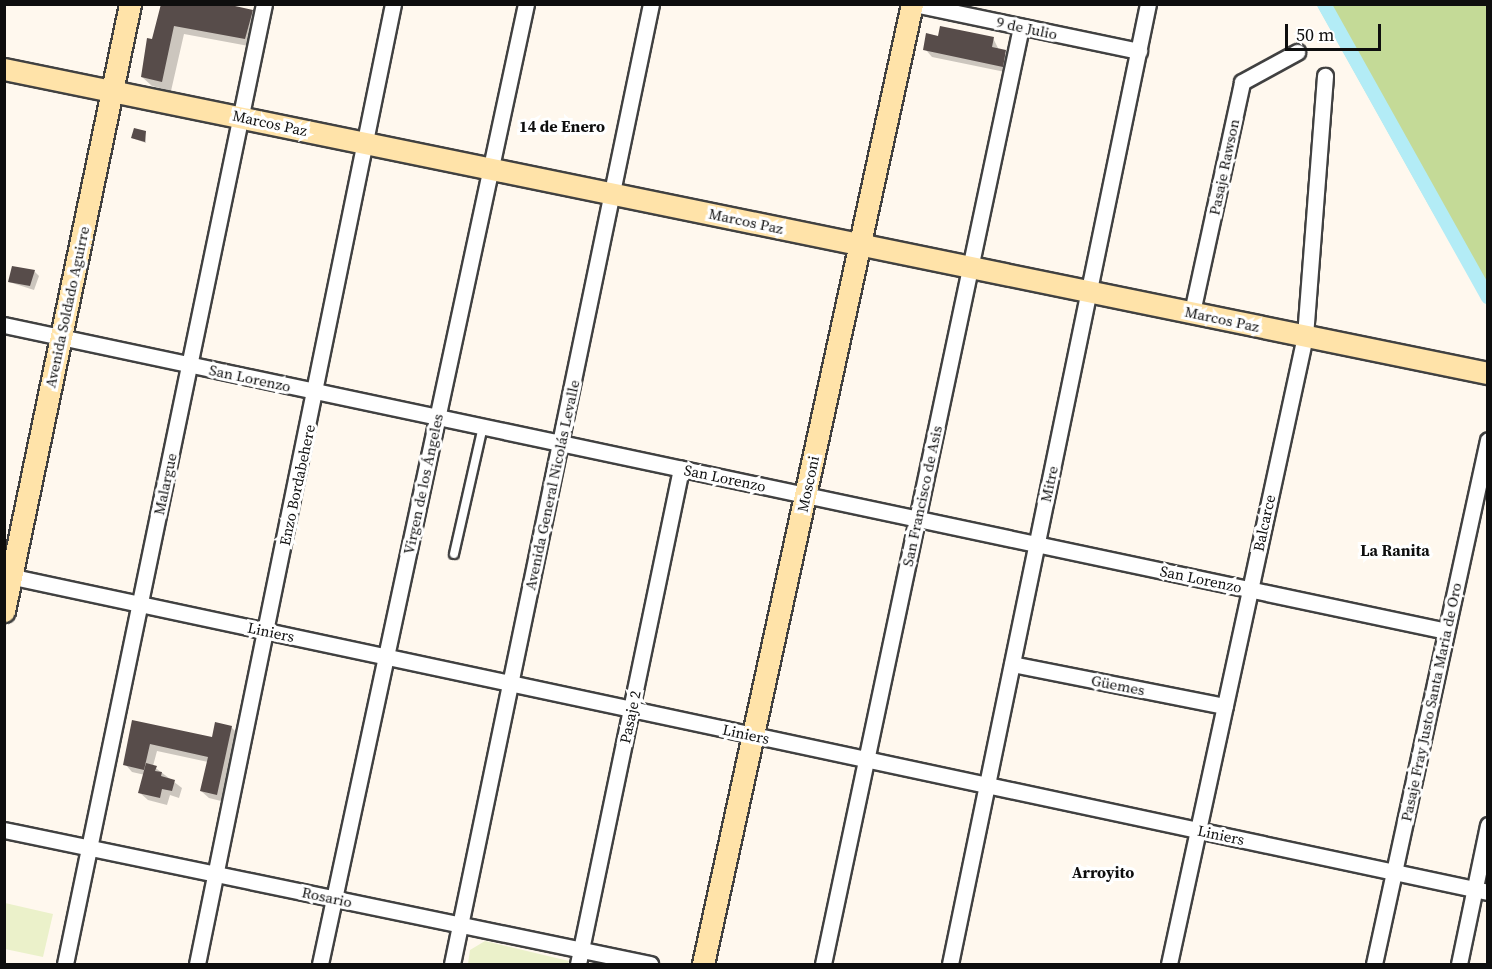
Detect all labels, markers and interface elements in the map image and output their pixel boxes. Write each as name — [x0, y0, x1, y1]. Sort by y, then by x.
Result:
scale bar — [1288, 12, 1384, 50]
street label: 9 de Julio — [995, 13, 1059, 43]
text: 50 m — [1296, 22, 1334, 47]
street label: Marcos Paz — [231, 106, 309, 140]
district label: 14 de Enero — [519, 116, 605, 136]
street label: Pasaje Rawson — [1205, 117, 1243, 217]
street label: Marcos Paz — [707, 204, 785, 238]
street label: Avenida Soldado Aguirre — [41, 225, 93, 389]
street label: Marcos Paz — [1183, 302, 1261, 336]
street label: San Lorenzo — [208, 361, 292, 395]
street label: Avenida General Nicolás Levalle — [521, 378, 583, 592]
street label: Virgen de los Ángeles — [399, 412, 447, 556]
street label: Enzo Bordabehere — [275, 423, 319, 547]
street label: San Francisco de Asis — [898, 424, 946, 568]
street label: Malargue — [150, 451, 180, 517]
street label: Mosconi — [793, 454, 823, 514]
street label: San Lorenzo — [683, 461, 767, 495]
street label: Mitre — [1036, 464, 1062, 504]
street label: Balcarce — [1249, 493, 1279, 553]
district label: La Ranita — [1360, 540, 1430, 560]
street label: San Lorenzo — [1159, 562, 1243, 596]
street label: Pasaje Fray Justo Santa Maria de Oro — [1397, 581, 1465, 823]
street label: Liniers — [246, 618, 296, 646]
street label: Güemes — [1090, 671, 1146, 699]
street label: Pasaje 2 — [616, 689, 644, 745]
street label: Liniers — [721, 720, 771, 748]
street label: Liniers — [1196, 821, 1246, 849]
district label: Arroyito — [1072, 862, 1134, 882]
street label: Rosario — [300, 883, 354, 911]

